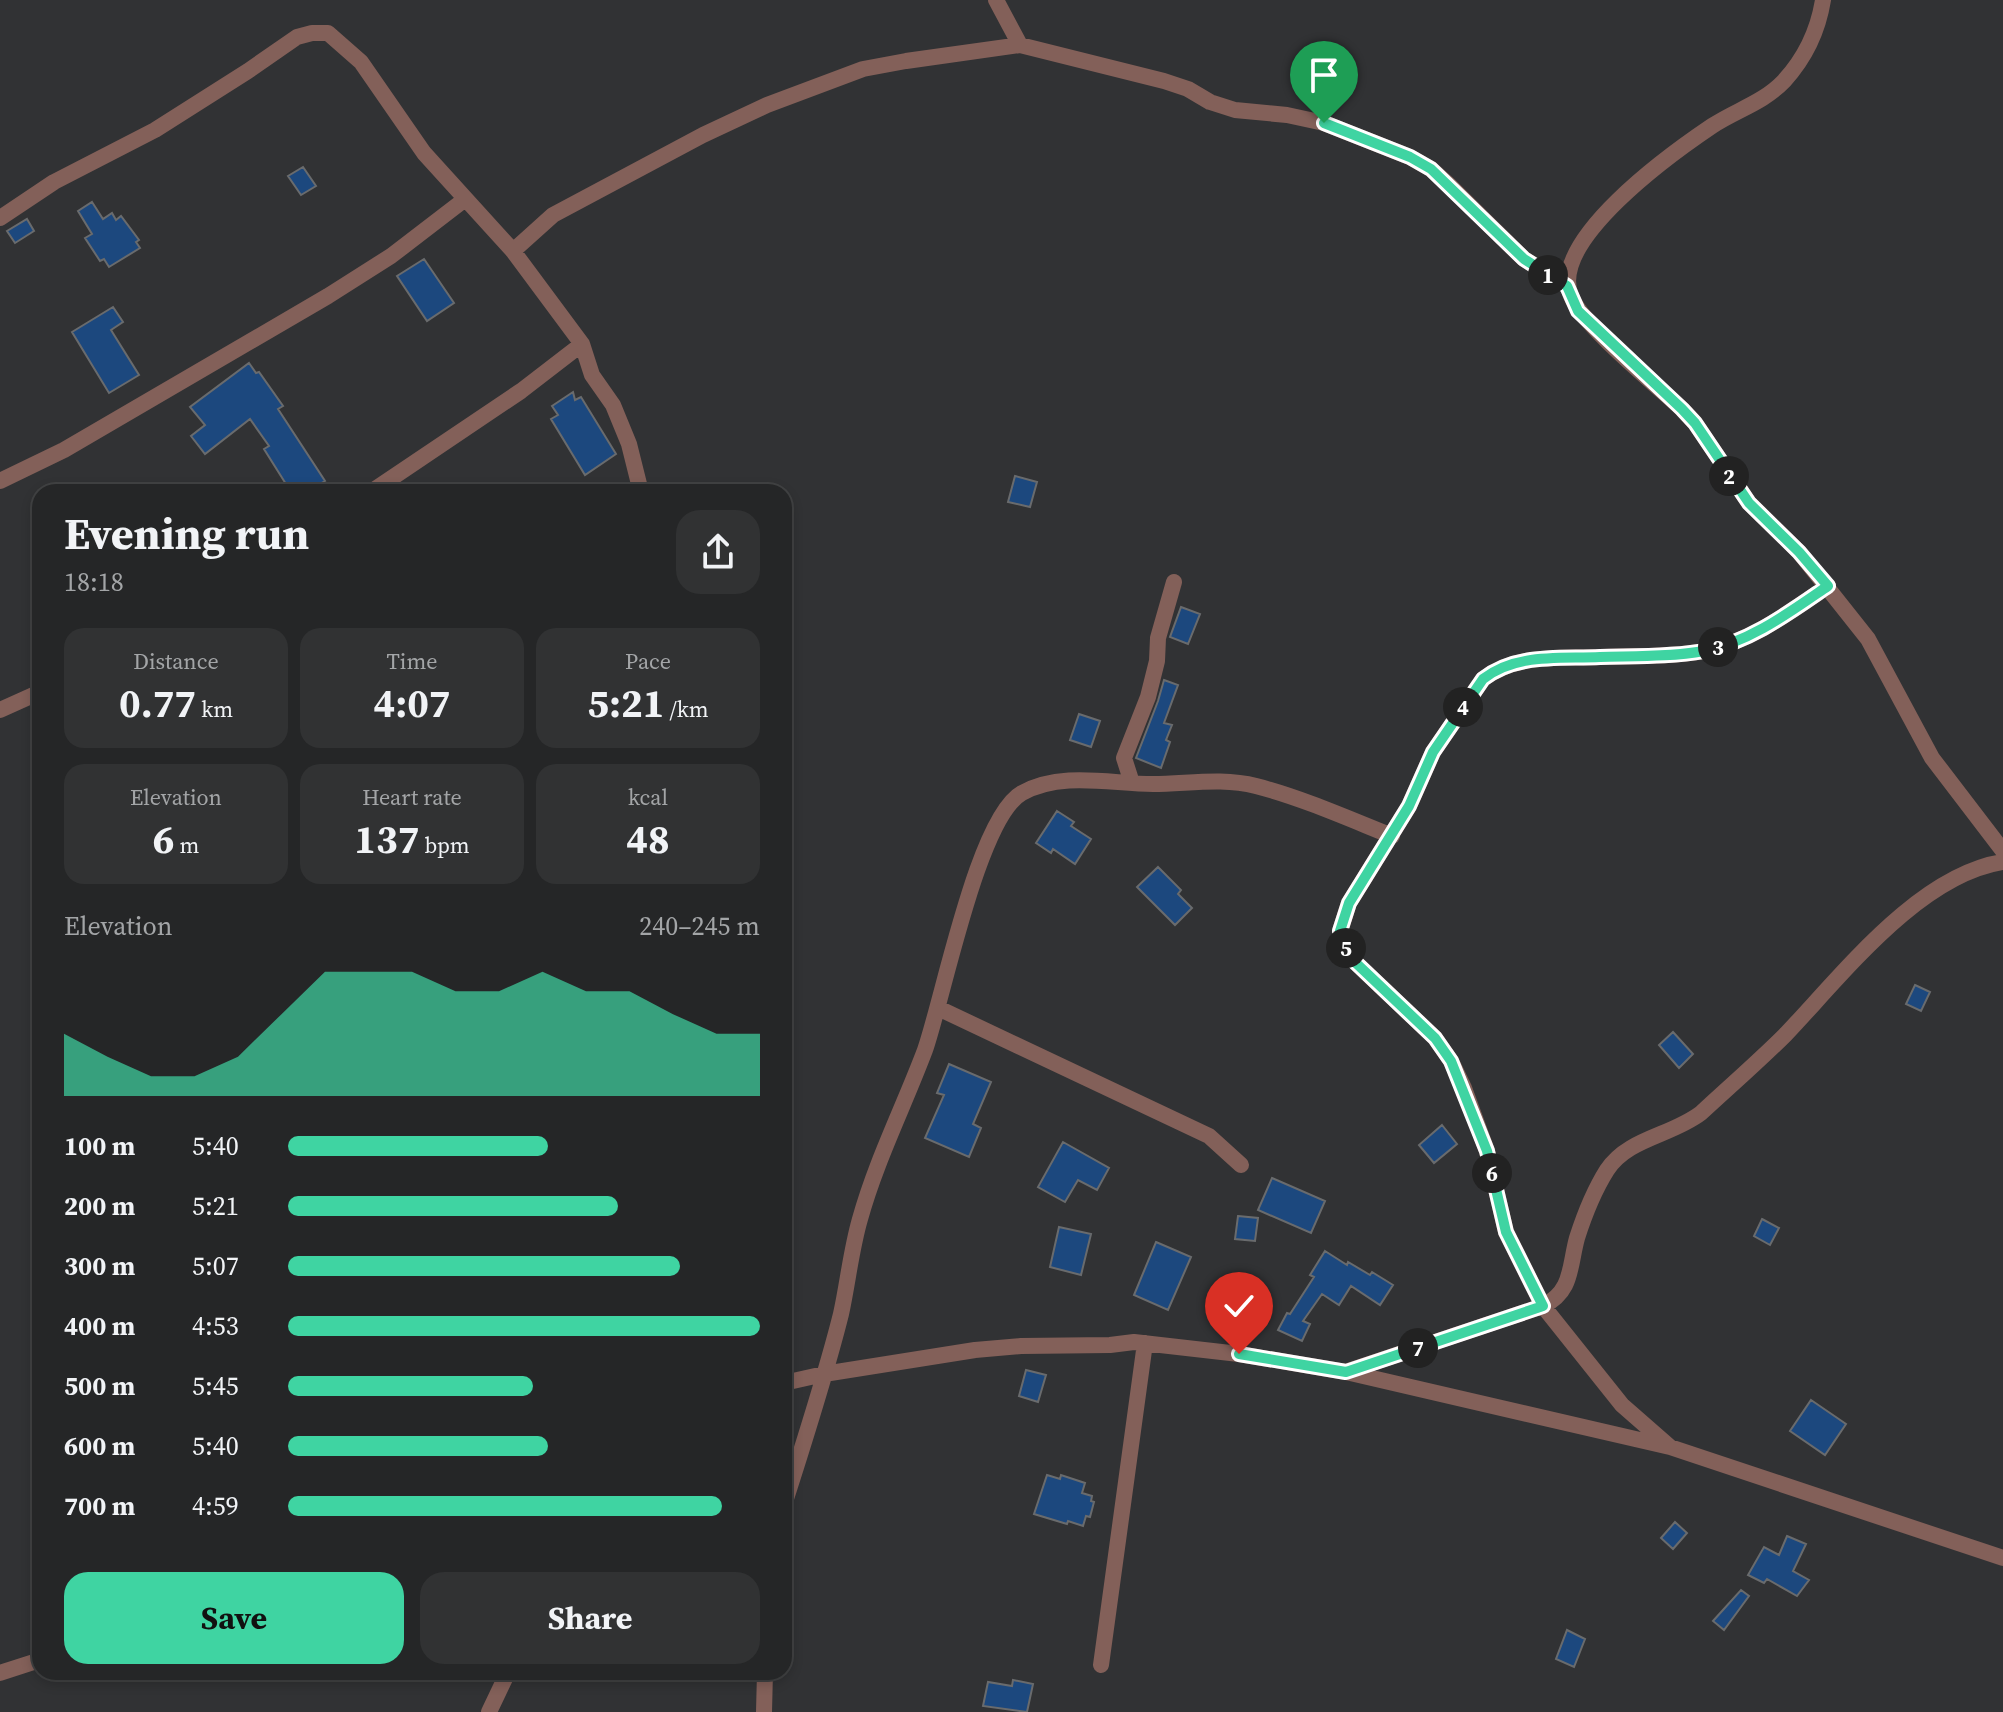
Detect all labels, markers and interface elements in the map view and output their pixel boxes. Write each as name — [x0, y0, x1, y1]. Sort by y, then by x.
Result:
pin — [1290, 41, 1358, 123]
icon: arrive — [1302, 53, 1346, 97]
pin: 1 — [1528, 255, 1568, 295]
text: 1 — [1542, 260, 1554, 290]
pin: 2 — [1709, 456, 1749, 496]
text: 2 — [1723, 461, 1735, 491]
text: Evening run — [64, 503, 309, 564]
button: share — [676, 510, 760, 594]
text: 18:18 — [64, 564, 124, 600]
pin: 3 — [1698, 627, 1738, 667]
text: 3 — [1712, 632, 1724, 662]
text: Distance — [133, 646, 219, 676]
text: Time — [387, 646, 437, 676]
text: Pace — [625, 646, 671, 676]
text: 0.77 — [119, 676, 196, 730]
text: 4:07 — [373, 676, 451, 730]
text: 5:21 — [587, 676, 664, 730]
pin: 4 — [1443, 687, 1483, 727]
text: 4 — [1457, 692, 1469, 722]
text: km — [196, 694, 233, 724]
text: /km — [664, 694, 709, 724]
text: Elevation — [130, 782, 222, 812]
text: Heart rate — [362, 782, 462, 812]
text: kcal — [628, 782, 668, 812]
text: 6 — [153, 812, 174, 866]
text: 137 — [354, 812, 419, 866]
text: 48 — [626, 812, 670, 866]
text: m — [174, 830, 199, 860]
text: bpm — [419, 830, 470, 860]
text: Elevation — [64, 908, 173, 944]
text: 240–245 m — [639, 908, 760, 944]
pin: 5 — [1326, 928, 1366, 968]
text: 5 — [1340, 933, 1352, 963]
text: 100 m — [64, 1128, 135, 1164]
text: 5:40 — [192, 1128, 239, 1164]
pin: 6 — [1472, 1153, 1512, 1193]
text: 6 — [1486, 1158, 1498, 1188]
text: 200 m — [64, 1188, 135, 1224]
text: 5:21 — [192, 1188, 239, 1224]
text: 300 m — [64, 1248, 135, 1284]
text: 5:07 — [192, 1248, 239, 1284]
pin — [1205, 1272, 1273, 1354]
icon: check — [1217, 1284, 1261, 1328]
text: 400 m — [64, 1308, 135, 1344]
text: 4:53 — [192, 1308, 239, 1344]
pin: 7 — [1398, 1328, 1438, 1368]
text: 7 — [1412, 1333, 1424, 1363]
text: 500 m — [64, 1368, 135, 1404]
text: 5:45 — [192, 1368, 239, 1404]
text: 600 m — [64, 1428, 135, 1464]
text: 5:40 — [192, 1428, 239, 1464]
text: 700 m — [64, 1488, 135, 1524]
text: 4:59 — [192, 1488, 239, 1524]
button: Save — [64, 1572, 404, 1664]
button: Share — [420, 1572, 760, 1664]

